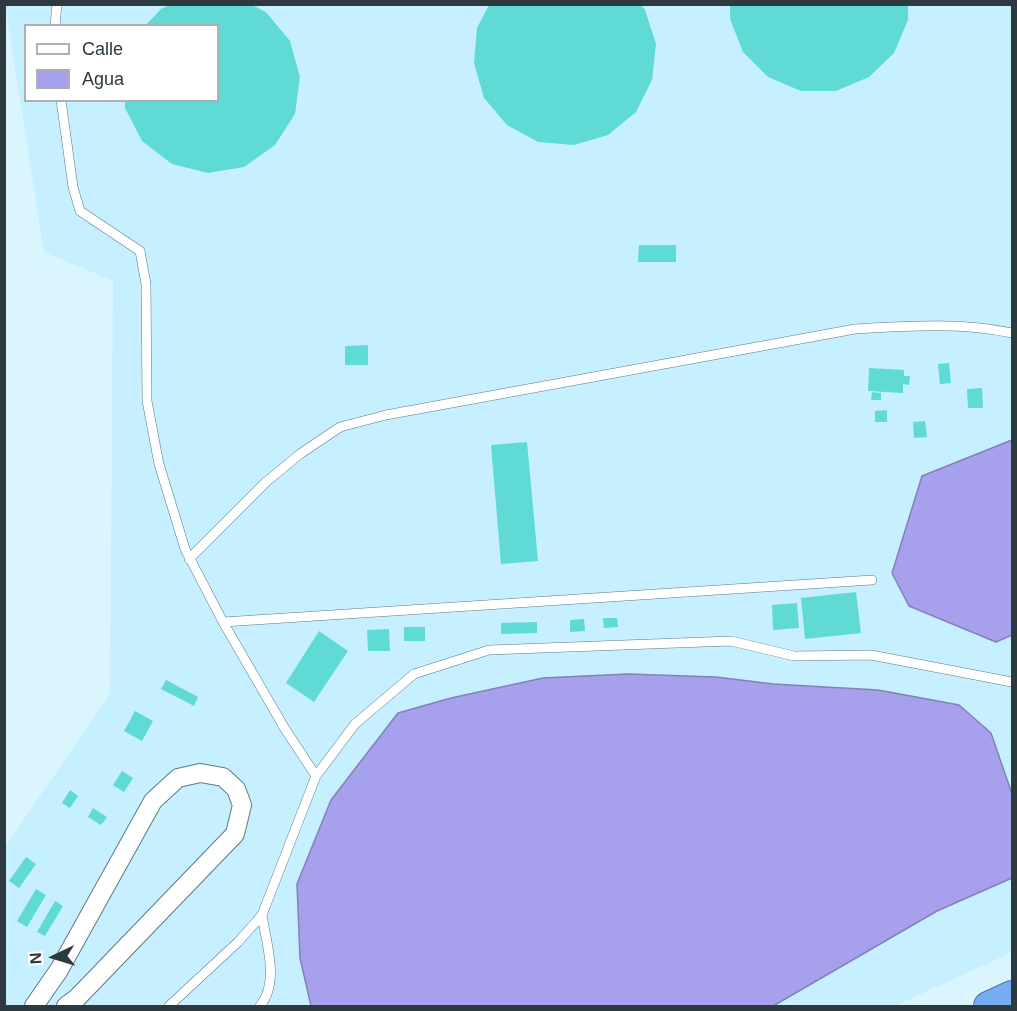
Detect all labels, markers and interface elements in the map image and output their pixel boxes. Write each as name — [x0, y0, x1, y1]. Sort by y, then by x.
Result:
legend — [24, 24, 219, 102]
text: Calle — [82, 39, 123, 59]
text: Agua — [82, 69, 124, 89]
north arrow — [24, 927, 84, 987]
text: N — [27, 952, 44, 965]

